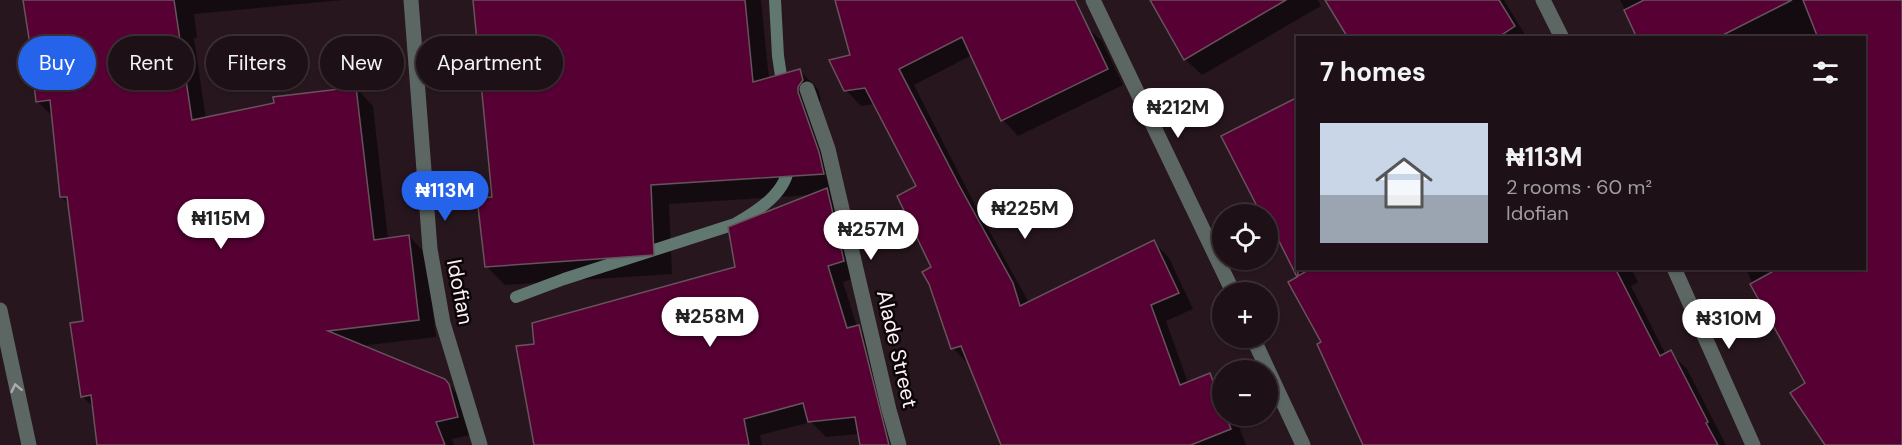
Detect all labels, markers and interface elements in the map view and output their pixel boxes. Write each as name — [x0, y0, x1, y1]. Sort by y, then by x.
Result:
chip: Buy — [18, 36, 96, 90]
chip: Rent — [108, 36, 194, 90]
chip: Filters — [206, 36, 308, 90]
chip: New — [320, 36, 404, 90]
chip: Apartment — [416, 36, 563, 90]
text: 7 homes — [1320, 55, 1426, 89]
icon: filters — [1809, 56, 1842, 89]
pin: ₦212M — [1136, 88, 1220, 139]
text: ₦212M — [1147, 94, 1209, 120]
text: ₦113M — [1506, 140, 1582, 174]
icon: home — [1368, 147, 1440, 219]
pin: ₦113M — [403, 171, 487, 222]
text: 2 rooms · 60 m² — [1506, 174, 1652, 200]
text: ₦113M — [416, 177, 474, 203]
pin: ₦225M — [983, 189, 1067, 240]
text: ₦225M — [991, 195, 1059, 221]
pin: ₦115M — [179, 199, 263, 250]
text: Idofian — [1506, 200, 1569, 226]
map controls — [1212, 204, 1278, 426]
button: locate — [1212, 204, 1278, 270]
text: ₦115M — [191, 205, 251, 231]
pin: ₦257M — [829, 210, 913, 261]
text: ₦257M — [838, 216, 904, 242]
street label: Idofian — [440, 257, 480, 327]
button: + — [1212, 282, 1278, 348]
street label: Alade Street — [870, 287, 924, 411]
pin: ₦258M — [668, 297, 752, 348]
pin: ₦310M — [1687, 299, 1771, 350]
text: ₦258M — [676, 303, 744, 329]
text: ₦310M — [1696, 305, 1762, 331]
button: − — [1212, 360, 1278, 426]
one-way arrow — [11, 383, 24, 393]

